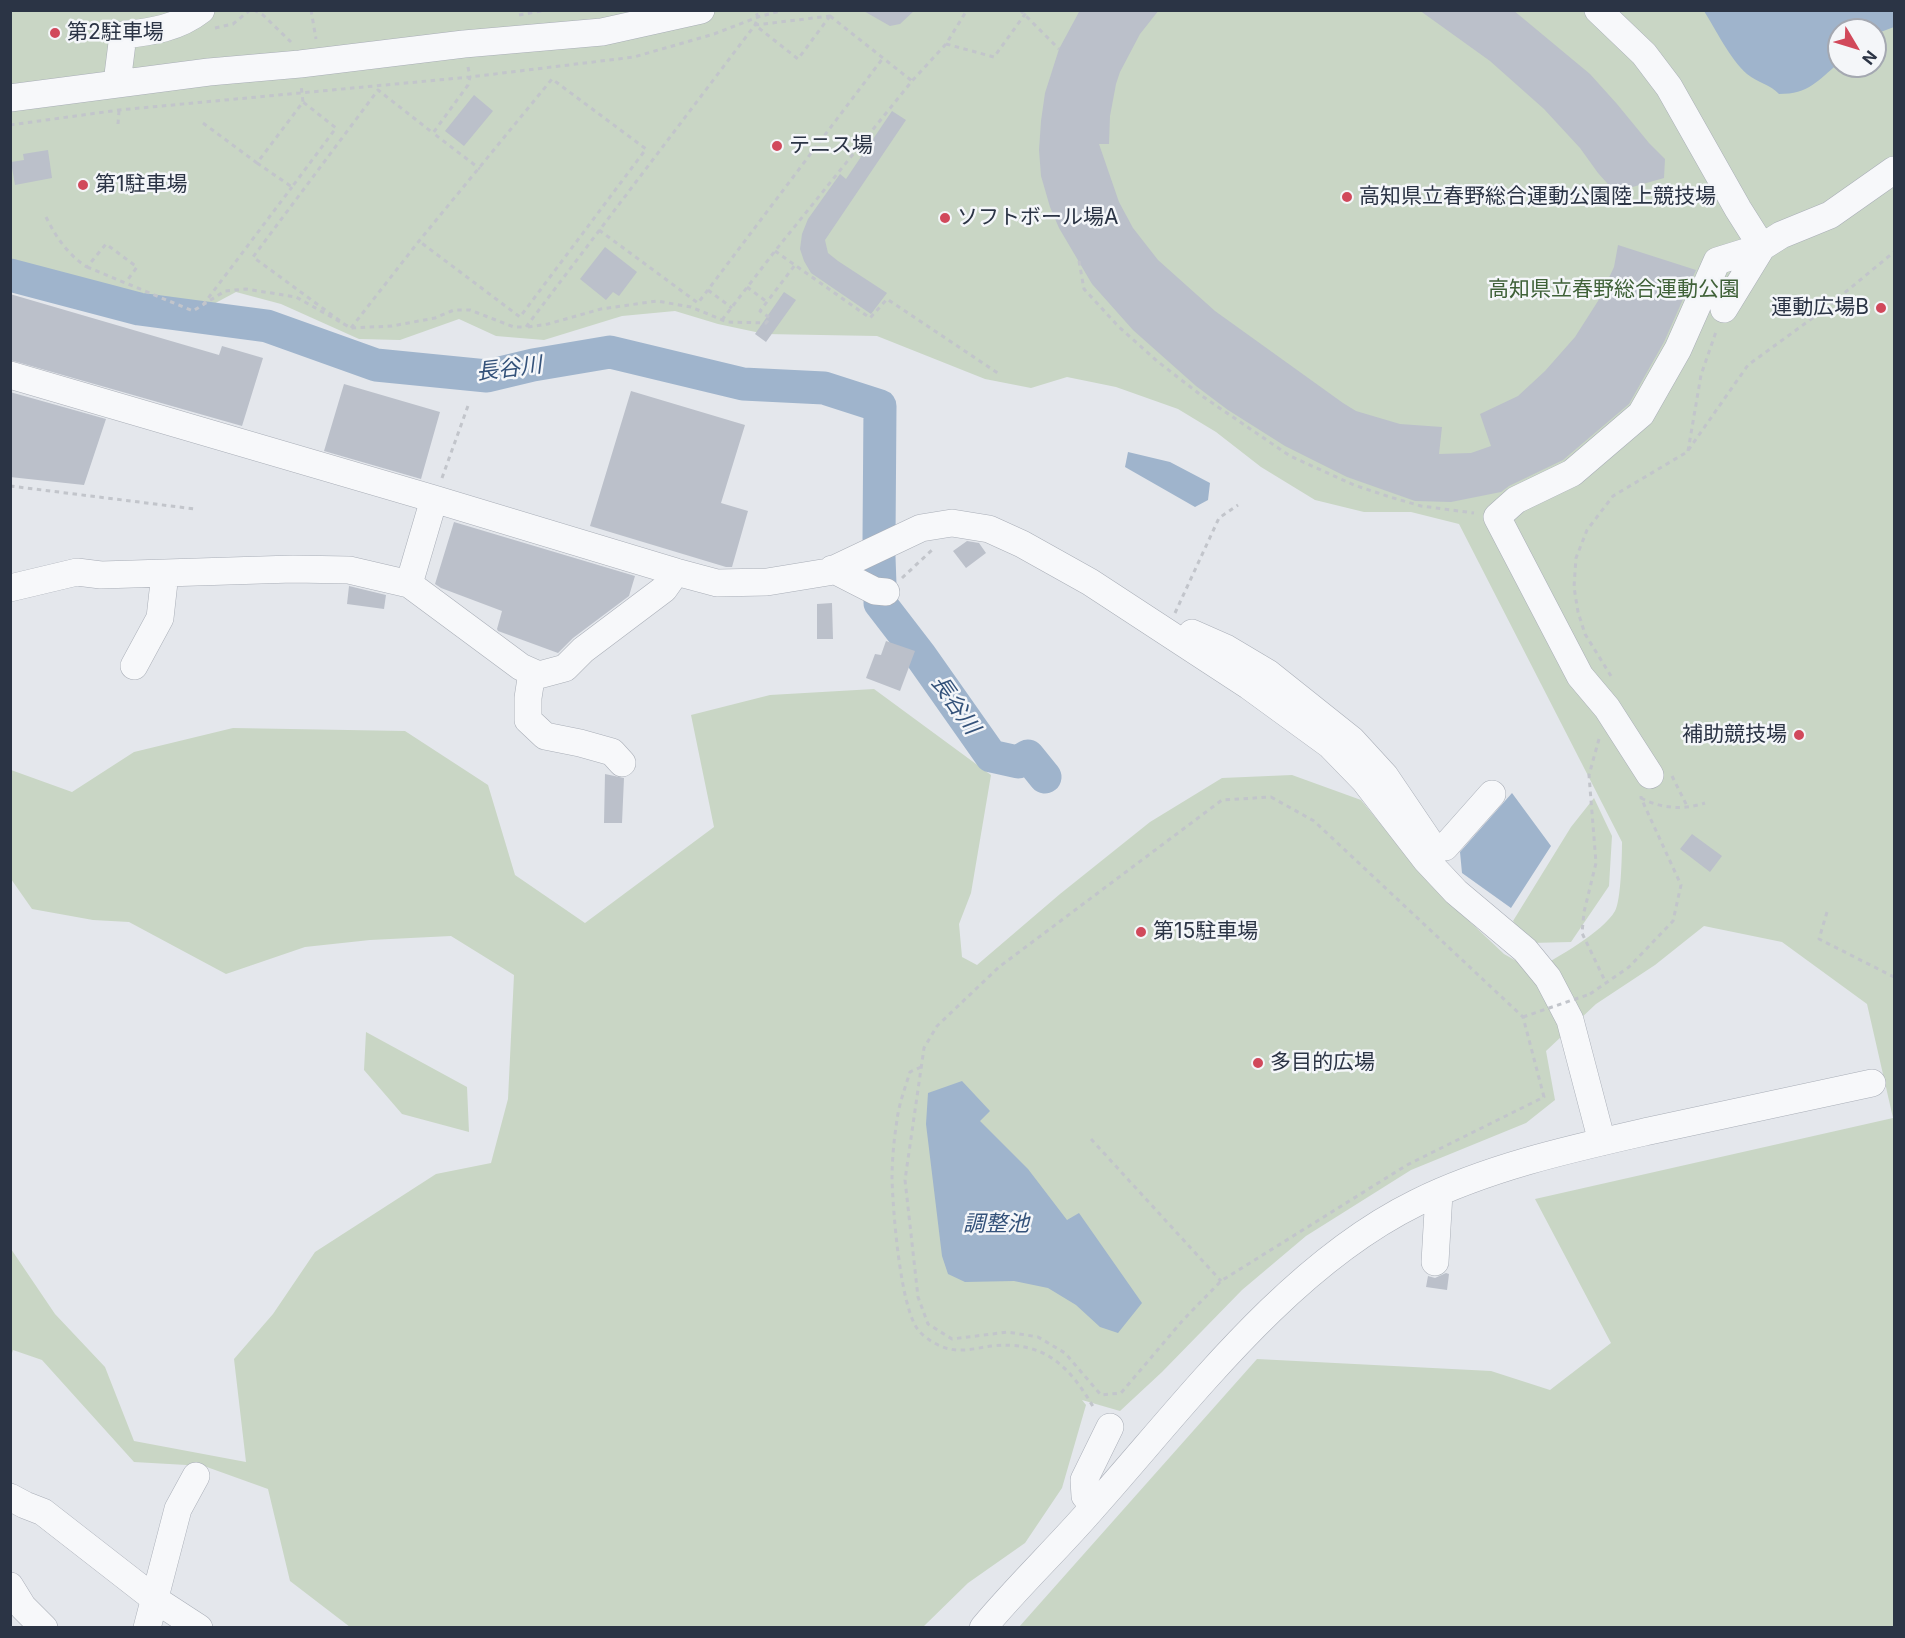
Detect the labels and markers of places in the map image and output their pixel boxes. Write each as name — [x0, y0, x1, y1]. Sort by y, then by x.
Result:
place label: 第2駐車場 — [67, 20, 164, 46]
marker: 第2駐車場 — [48, 26, 62, 40]
place label: テニス場 — [789, 133, 873, 159]
marker: テニス場 — [770, 139, 784, 153]
place label: 第1駐車場 — [95, 172, 188, 198]
marker: 第1駐車場 — [76, 178, 90, 192]
place label: 高知県立春野総合運動公園陸上競技場 — [1359, 184, 1716, 210]
marker: 高知県立春野総合運動公園陸上競技場 — [1340, 190, 1354, 204]
place label: ソフトボール場A — [957, 205, 1118, 231]
marker: ソフトボール場A — [938, 211, 952, 225]
place label: 運動広場B — [1771, 295, 1869, 321]
marker: 運動広場B — [1874, 301, 1888, 315]
place label: 補助競技場 — [1682, 722, 1787, 748]
marker: 補助競技場 — [1792, 728, 1806, 742]
place label: 第15駐車場 — [1153, 919, 1258, 945]
marker: 第15駐車場 — [1134, 925, 1148, 939]
place label: 多目的広場 — [1270, 1050, 1375, 1076]
marker: 多目的広場 — [1251, 1056, 1265, 1070]

